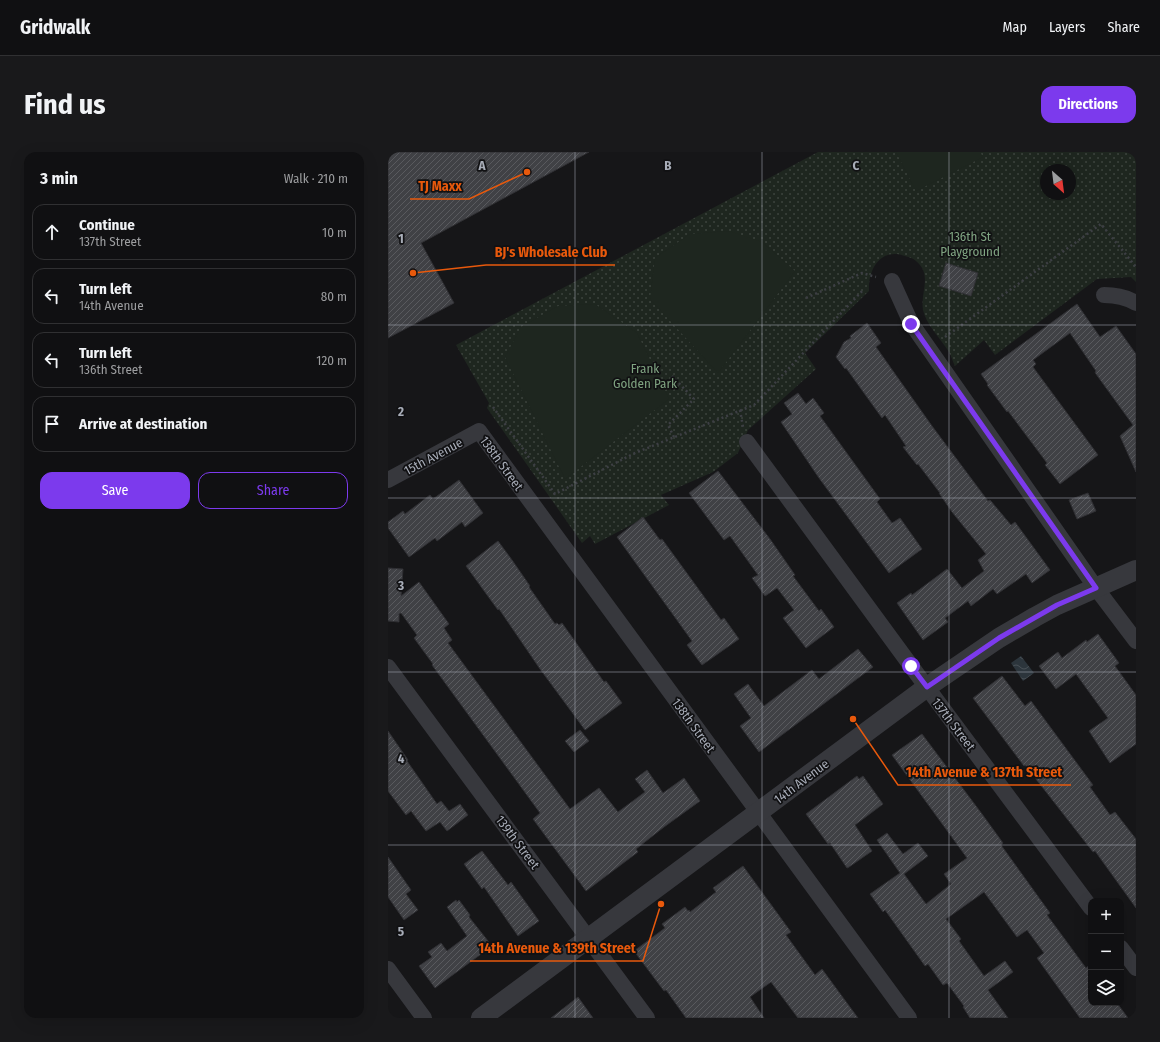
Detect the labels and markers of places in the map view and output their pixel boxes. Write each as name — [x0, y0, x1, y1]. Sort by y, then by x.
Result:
callout: TJ Maxx — [410, 173, 469, 199]
callout: BJ's Wholesale Club — [486, 239, 615, 265]
callout: 14th Avenue & 137th Street — [898, 759, 1071, 785]
callout: 14th Avenue & 139th Street — [470, 935, 643, 961]

